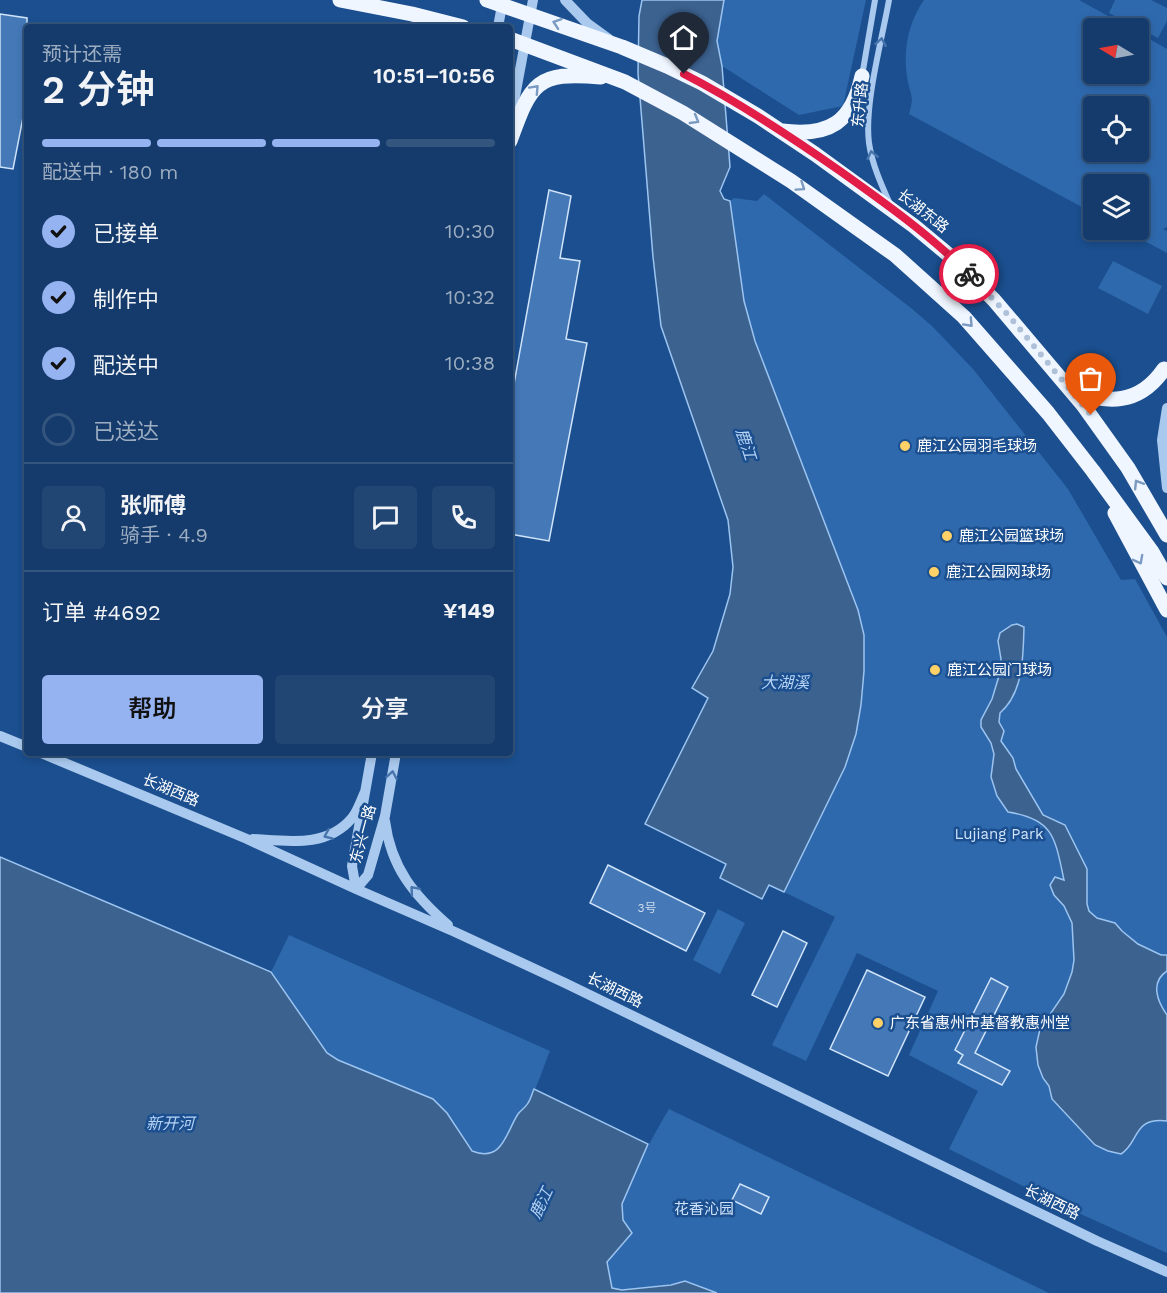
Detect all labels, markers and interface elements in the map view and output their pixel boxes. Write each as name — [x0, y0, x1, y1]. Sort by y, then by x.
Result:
pin — [658, 12, 709, 74]
one-way arrow — [552, 17, 563, 30]
north arrow — [1083, 18, 1149, 84]
map controls — [1083, 18, 1149, 240]
icon: home — [667, 21, 700, 54]
one-way arrow — [874, 38, 887, 48]
text: 预计还需 — [42, 42, 122, 66]
text: 10:51–10:56 — [373, 63, 495, 88]
text: 2 分钟 — [42, 67, 155, 112]
street label: 东升路 — [849, 82, 871, 128]
one-way arrow — [528, 86, 539, 96]
button: locate — [1083, 96, 1149, 162]
one-way arrow — [689, 113, 699, 124]
one-way arrow — [866, 150, 879, 160]
text: 配送中 · 180 m — [42, 160, 178, 184]
button: layers — [1083, 174, 1149, 240]
one-way arrow — [794, 180, 805, 191]
street label: 长湖东路 — [894, 185, 952, 237]
icon: check — [42, 215, 75, 248]
text: 10:30 — [445, 219, 495, 243]
text: 已接单 — [93, 221, 159, 246]
courier — [939, 244, 999, 304]
icon: bike — [953, 258, 986, 291]
icon: check — [42, 281, 75, 314]
text: 10:32 — [446, 285, 495, 309]
text: 制作中 — [93, 287, 159, 312]
one-way arrow — [962, 316, 973, 327]
icon: check — [42, 347, 75, 380]
text: 10:38 — [445, 351, 495, 375]
text: 配送中 — [93, 353, 159, 378]
pin — [1065, 353, 1116, 415]
icon: bag — [1074, 362, 1107, 395]
text: 已送达 — [93, 419, 159, 444]
water label: 鹿江 — [732, 426, 761, 464]
place label: 鹿江公园羽毛球场 — [917, 437, 1037, 455]
marker: 鹿江公园羽毛球场 — [898, 439, 912, 453]
one-way arrow — [1134, 480, 1146, 490]
button: person — [42, 486, 105, 549]
button: chat — [354, 486, 417, 549]
button: phone — [432, 486, 495, 549]
text: 张师傅 — [120, 493, 186, 518]
text: 骑手 · 4.9 — [120, 523, 208, 547]
place label: 鹿江公园篮球场 — [959, 527, 1064, 545]
marker: 鹿江公园篮球场 — [940, 529, 954, 543]
one-way arrow — [1132, 554, 1143, 564]
place label: 鹿江公园网球场 — [946, 563, 1051, 581]
marker: 鹿江公园网球场 — [927, 565, 941, 579]
text: ¥149 — [443, 598, 495, 623]
text: 订单 #4692 — [42, 600, 161, 625]
place label: 鹿江公园门球场 — [947, 661, 1052, 679]
marker: 鹿江公园门球场 — [928, 663, 942, 677]
water label: 大湖溪 — [761, 673, 811, 692]
button: 帮助 — [42, 675, 263, 744]
button: 分享 — [275, 675, 495, 744]
street label: 长湖西路 — [140, 770, 202, 810]
one-way arrow — [385, 771, 398, 781]
street label: 东兴一路 — [347, 803, 379, 865]
park label: Lujiang Park — [954, 825, 1044, 843]
one-way arrow — [324, 828, 335, 840]
one-way arrow — [410, 886, 421, 897]
house number: 3号 — [638, 901, 657, 915]
street label: 长湖西路 — [584, 969, 646, 1011]
place label: 广东省惠州市基督教惠州堂 — [890, 1014, 1070, 1032]
marker: 广东省惠州市基督教惠州堂 — [871, 1016, 885, 1030]
water label: 新开河 — [146, 1114, 197, 1133]
street label: 长湖西路 — [1021, 1181, 1083, 1223]
water label: 鹿江 — [525, 1183, 557, 1222]
park label: 花香沁园 — [674, 1200, 734, 1218]

